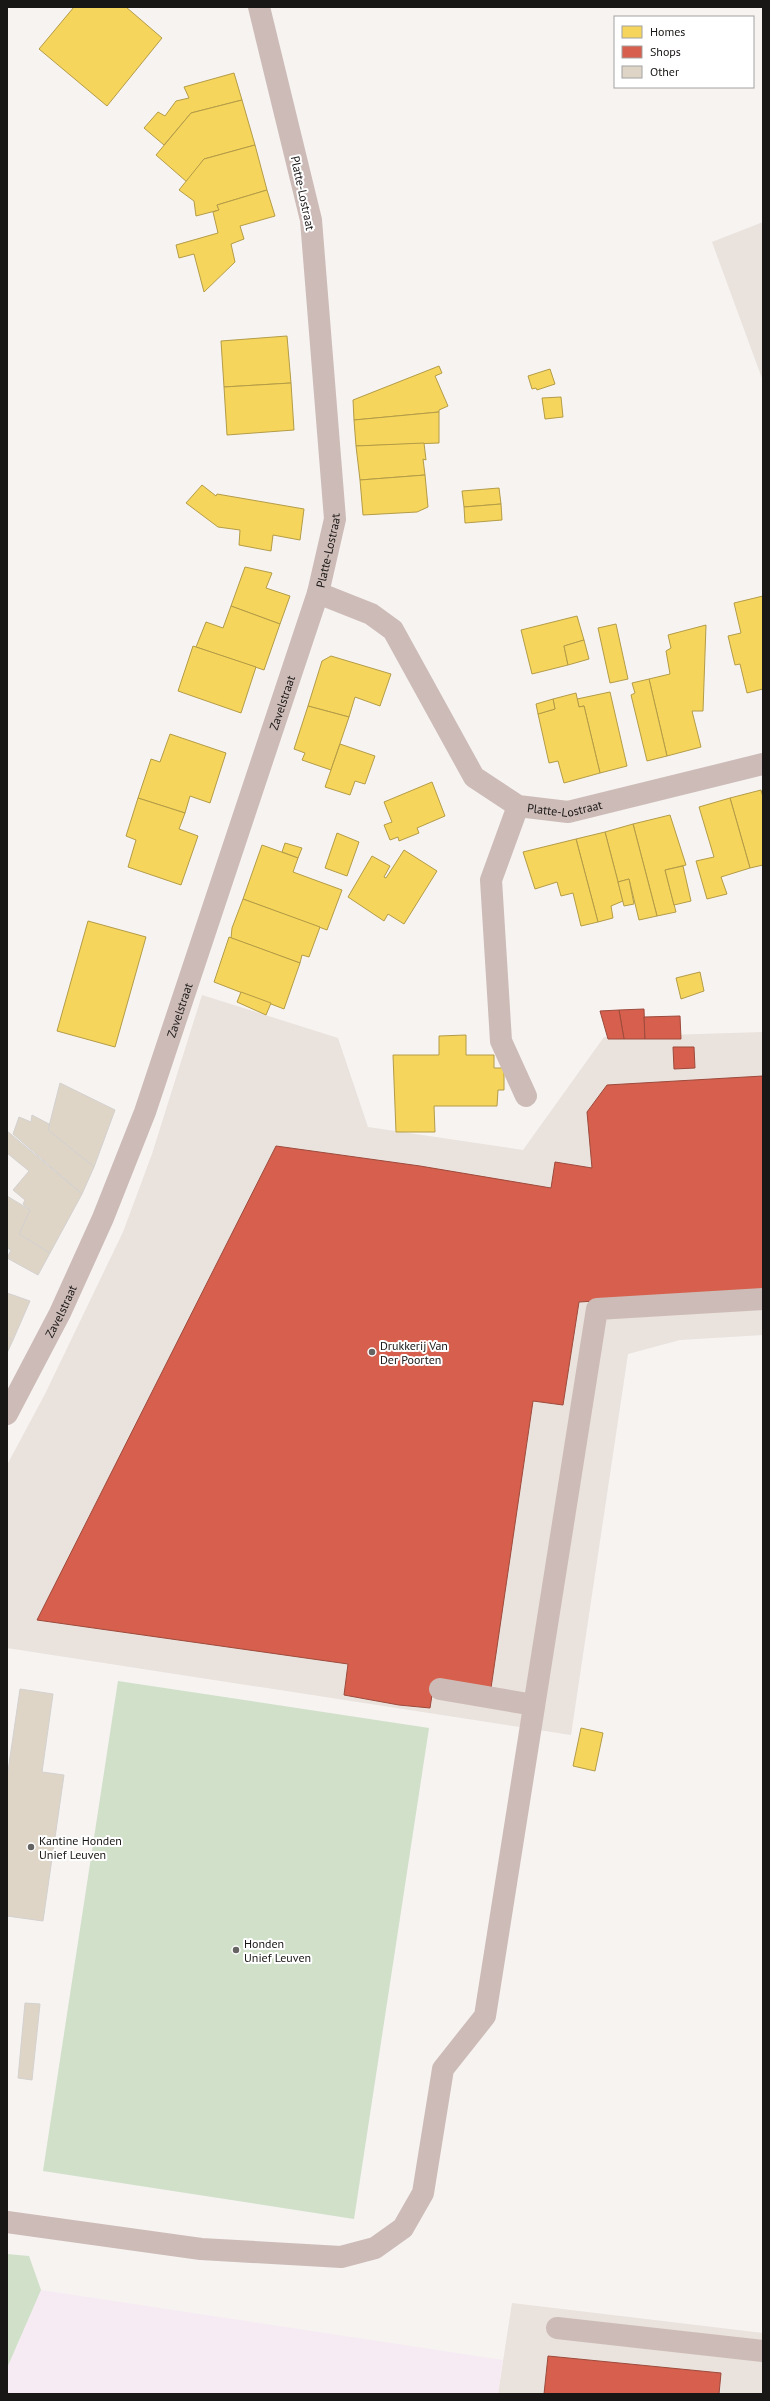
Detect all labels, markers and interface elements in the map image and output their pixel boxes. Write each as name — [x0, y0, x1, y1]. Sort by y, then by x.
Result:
legend — [614, 16, 754, 88]
text: Homes — [650, 24, 685, 39]
text: Shops — [650, 44, 681, 59]
text: Other — [650, 64, 679, 79]
street label: Platte-Lostraat — [288, 154, 318, 232]
street label: Platte-Lostraat — [312, 513, 343, 589]
street label: Zavelstraat — [265, 673, 298, 732]
street label: Platte-Lostraat — [526, 796, 604, 819]
street label: Zavelstraat — [163, 981, 195, 1039]
street label: Zavelstraat — [41, 1282, 79, 1340]
place label: Drukkerij Van Der Poorten — [380, 1338, 448, 1367]
marker: Drukkerij Van Der Poorten — [367, 1347, 377, 1357]
place label: Kantine Honden Unief Leuven — [39, 1833, 122, 1862]
marker: Kantine Honden Unief Leuven — [26, 1842, 36, 1852]
place label: Honden Unief Leuven — [244, 1936, 311, 1965]
marker: Honden Unief Leuven — [231, 1945, 241, 1955]

